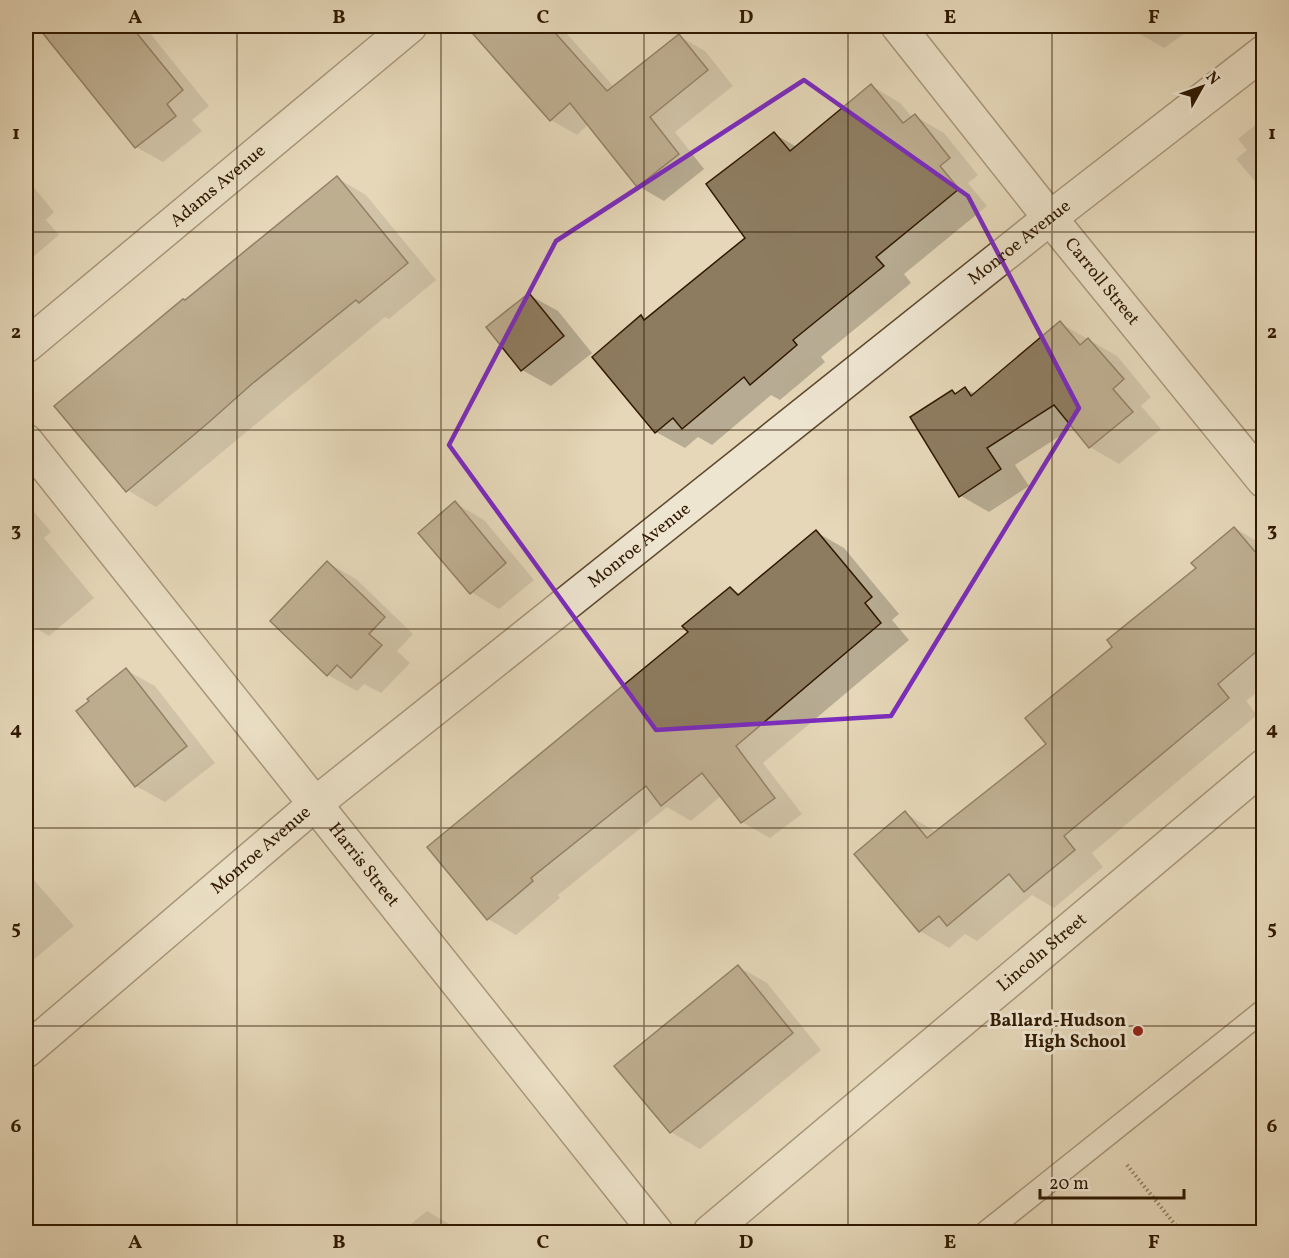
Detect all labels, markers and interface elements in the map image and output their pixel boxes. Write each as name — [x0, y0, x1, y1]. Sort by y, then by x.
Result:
text: A — [128, 4, 142, 32]
text: B — [332, 4, 346, 32]
text: C — [537, 4, 550, 32]
text: D — [739, 4, 753, 32]
text: E — [944, 4, 956, 32]
text: F — [1148, 4, 1160, 32]
north arrow — [1172, 57, 1232, 117]
text: N — [1200, 67, 1224, 90]
text: 1 — [12, 120, 20, 148]
text: 1 — [1268, 120, 1276, 148]
street label: Adams Avenue — [165, 139, 271, 233]
street label: Monroe Avenue — [963, 194, 1076, 291]
street label: Carroll Street — [1058, 232, 1145, 331]
text: 2 — [11, 319, 21, 347]
text: 2 — [1267, 319, 1277, 347]
street label: Monroe Avenue — [583, 497, 696, 594]
text: 3 — [11, 517, 21, 545]
text: 3 — [1267, 517, 1277, 545]
text: 4 — [10, 716, 22, 744]
text: 4 — [1266, 716, 1278, 744]
street label: Monroe Avenue — [205, 800, 317, 900]
street label: Harris Street — [322, 817, 405, 912]
street label: Lincoln Street — [992, 907, 1093, 998]
text: 5 — [11, 915, 21, 943]
text: 5 — [1267, 915, 1277, 943]
place label: Ballard-Hudson High School — [989, 1009, 1126, 1055]
marker: Ballard-Hudson High School — [1131, 1024, 1145, 1038]
text: 6 — [11, 1113, 22, 1141]
text: 6 — [1267, 1113, 1278, 1141]
scale bar — [1040, 1162, 1184, 1200]
text: 20 m — [1049, 1172, 1089, 1197]
text: A — [128, 1229, 142, 1257]
text: B — [332, 1229, 346, 1257]
text: C — [537, 1229, 550, 1257]
text: D — [739, 1229, 753, 1257]
text: E — [944, 1229, 956, 1257]
text: F — [1148, 1229, 1160, 1257]

